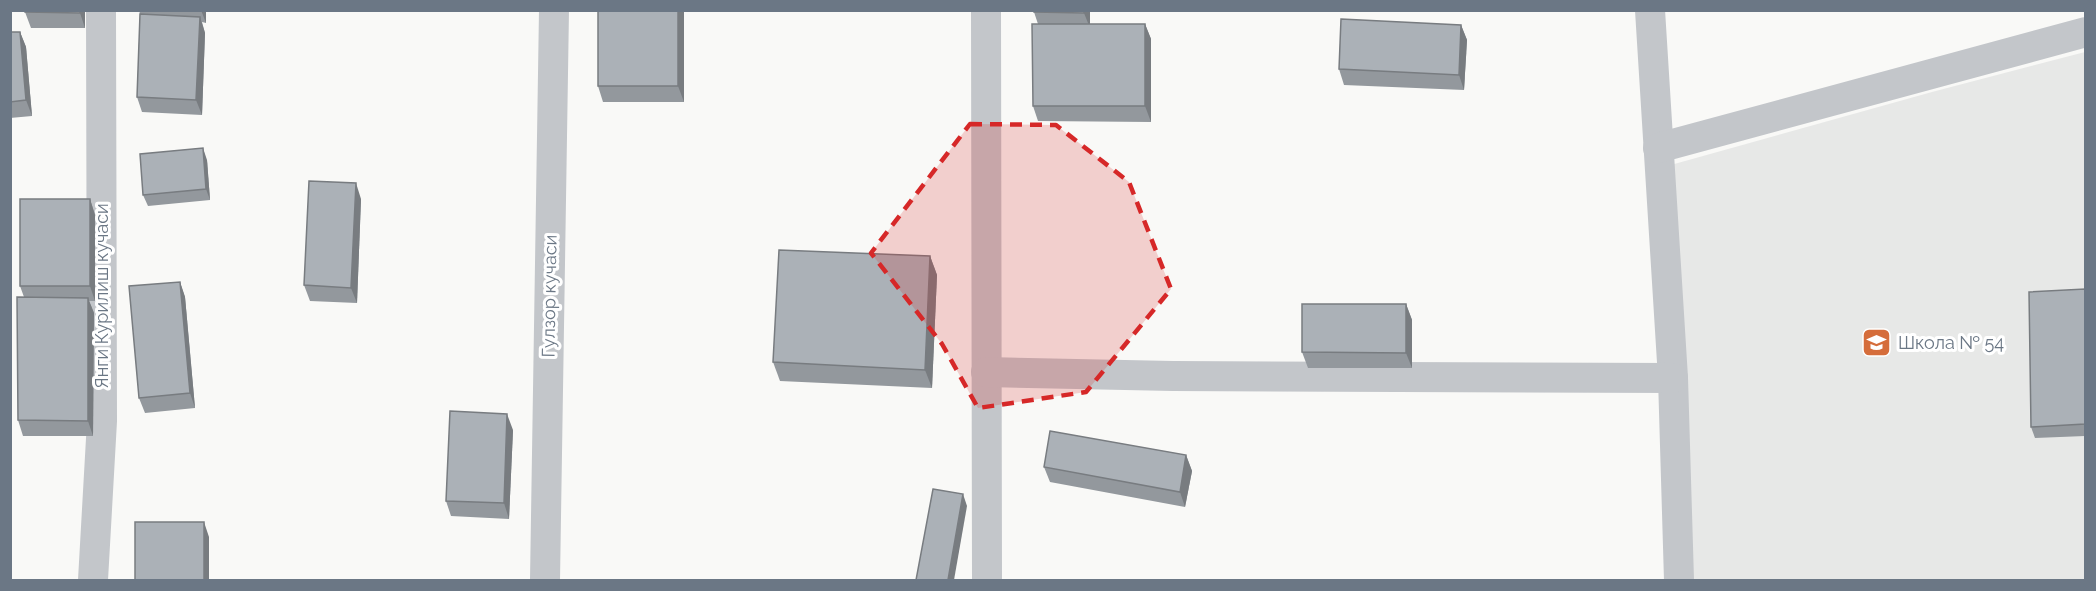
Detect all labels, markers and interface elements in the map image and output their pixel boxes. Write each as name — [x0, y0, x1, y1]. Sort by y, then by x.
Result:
street label: Янги Курилиш кучаси — [91, 203, 112, 389]
street label: Гулзор кучаси — [537, 234, 561, 358]
school or university icon: Школа № 54 — [1861, 326, 1893, 358]
place label: Школа № 54 — [1898, 332, 2004, 353]

